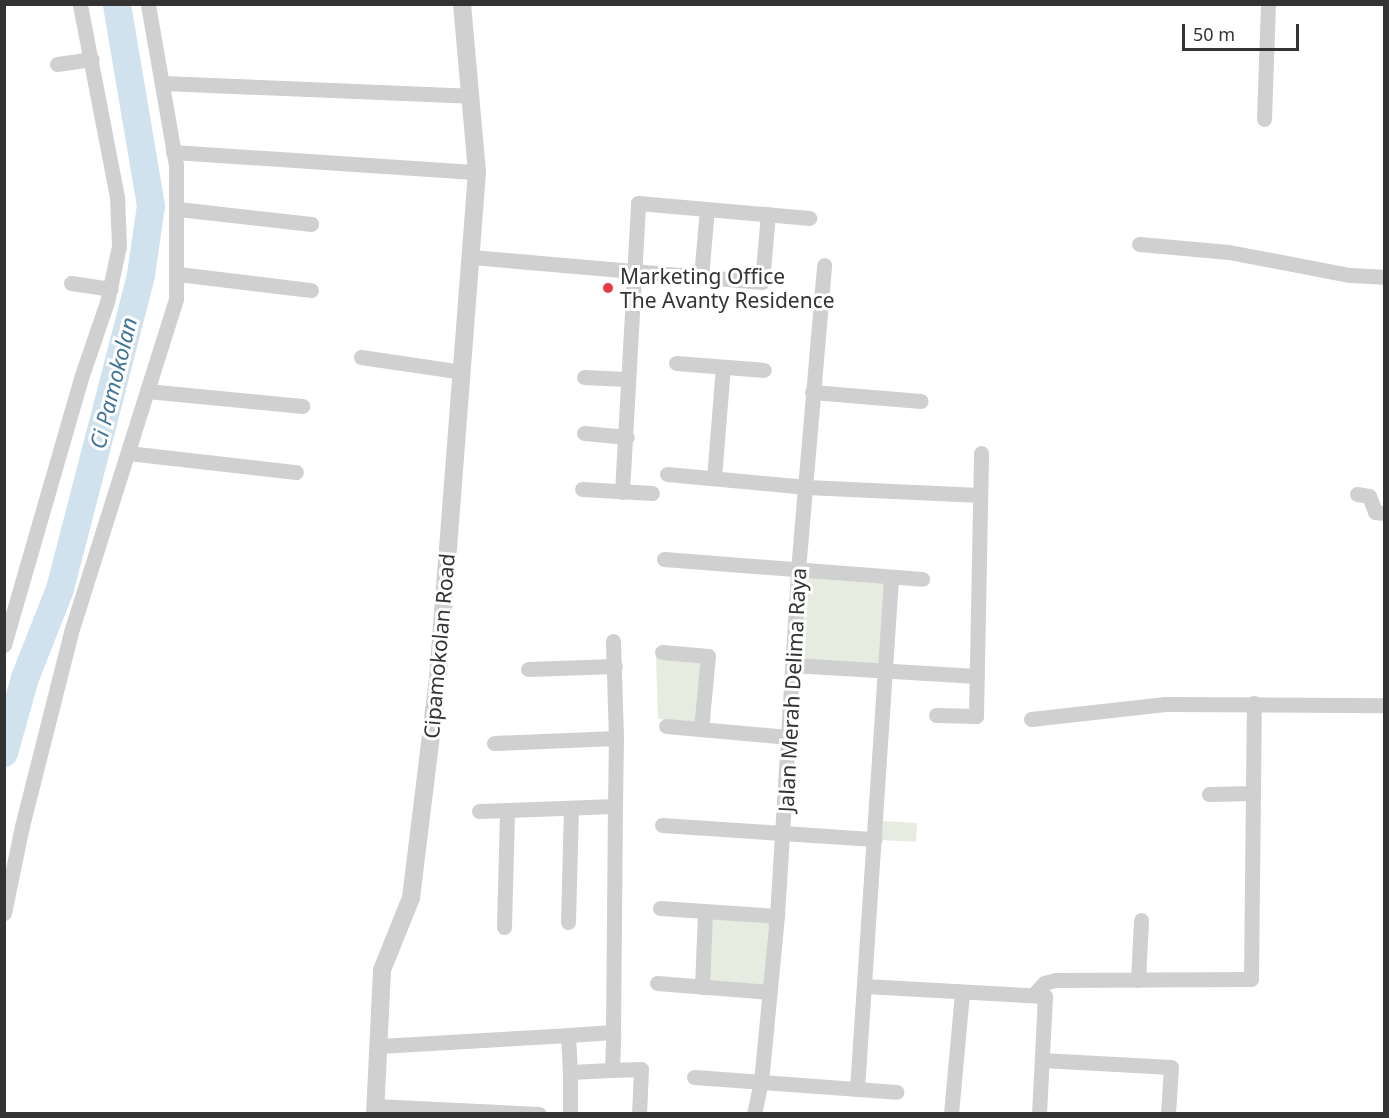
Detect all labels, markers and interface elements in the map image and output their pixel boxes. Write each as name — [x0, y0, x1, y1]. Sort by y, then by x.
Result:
scale bar — [1185, 12, 1302, 50]
text: 50 m — [1193, 22, 1235, 46]
place label: Marketing Office The Avanty Residence — [620, 263, 835, 313]
marker: Marketing Office The Avanty Residence — [601, 281, 615, 295]
water label: Ci Pamokolan — [84, 314, 142, 452]
street label: Cipamokolan Road — [418, 552, 460, 740]
street label: Jalan Merah Delima Raya — [773, 567, 811, 813]

